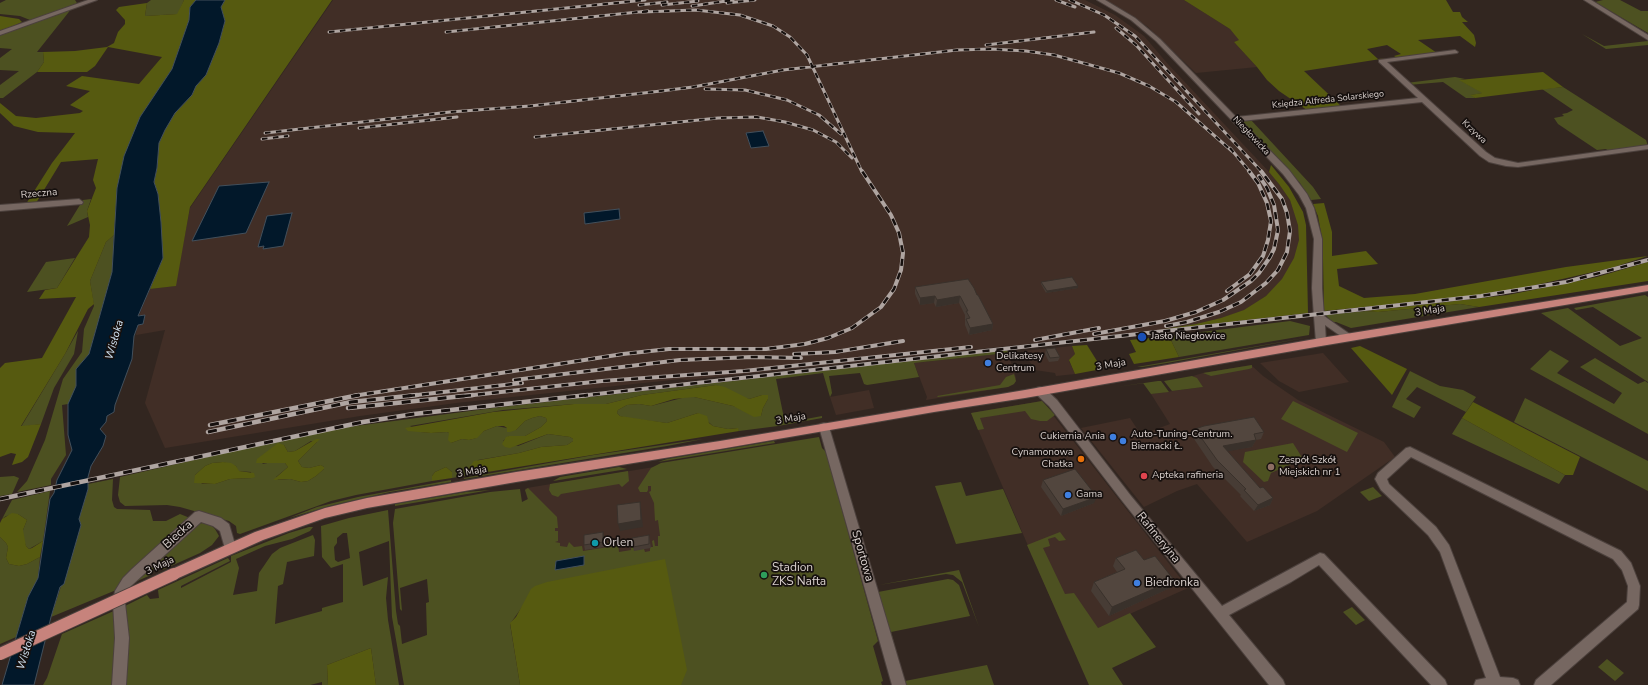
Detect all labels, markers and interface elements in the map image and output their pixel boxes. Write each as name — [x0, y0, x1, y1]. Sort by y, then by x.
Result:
street label: Księdza Alfreda Solarskiego — [1271, 89, 1385, 111]
street label: Niegłowicka — [1230, 114, 1272, 158]
street label: Krzywa — [1459, 118, 1489, 146]
street label: Rzeczna — [20, 186, 58, 202]
street label: 3 Maja — [1414, 303, 1446, 319]
water label: Wisłoka — [103, 319, 127, 361]
marker: Jasło Niegłowice — [1136, 331, 1148, 343]
place label: Jasło Niegłowice — [1151, 331, 1225, 343]
place label: Delikatesy Centrum — [996, 351, 1043, 374]
street label: 3 Maja — [1095, 356, 1127, 374]
marker: Delikatesy Centrum — [983, 358, 993, 368]
street label: 3 Maja — [775, 410, 807, 428]
place label: Auto-Tuning-Centrum. Biernacki Ł. — [1131, 429, 1232, 452]
place label: Cukiernia Ania — [1040, 431, 1105, 443]
marker: Cukiernia Ania — [1108, 432, 1118, 442]
marker: Auto-Tuning-Centrum. Biernacki Ł. — [1118, 436, 1128, 446]
place label: Cynamonowa Chatka — [1011, 447, 1073, 470]
marker: Cynamonowa Chatka — [1076, 454, 1086, 464]
place label: Zespół Szkół Miejskich nr 1 — [1279, 455, 1340, 478]
marker: Zespół Szkół Miejskich nr 1 — [1266, 462, 1276, 472]
street label: 3 Maja — [456, 463, 488, 481]
place label: Apteka rafineria — [1152, 470, 1223, 482]
marker: Apteka rafineria — [1139, 471, 1149, 481]
place label: Gama — [1076, 489, 1102, 501]
marker: Gama — [1063, 490, 1073, 500]
street label: Rafineryjna — [1133, 510, 1183, 566]
street label: Biecka — [160, 518, 196, 552]
street label: Sportowa — [848, 529, 876, 583]
place label: Orlen — [603, 536, 633, 550]
marker: Orlen — [590, 538, 600, 548]
street label: 3 Maja — [144, 554, 176, 578]
place label: Stadion ZKS Nafta — [772, 561, 826, 589]
marker: Stadion ZKS Nafta — [759, 570, 769, 580]
place label: Biedronka — [1145, 576, 1199, 590]
marker: Biedronka — [1132, 578, 1142, 588]
water label: Wisłoka — [15, 629, 39, 671]

